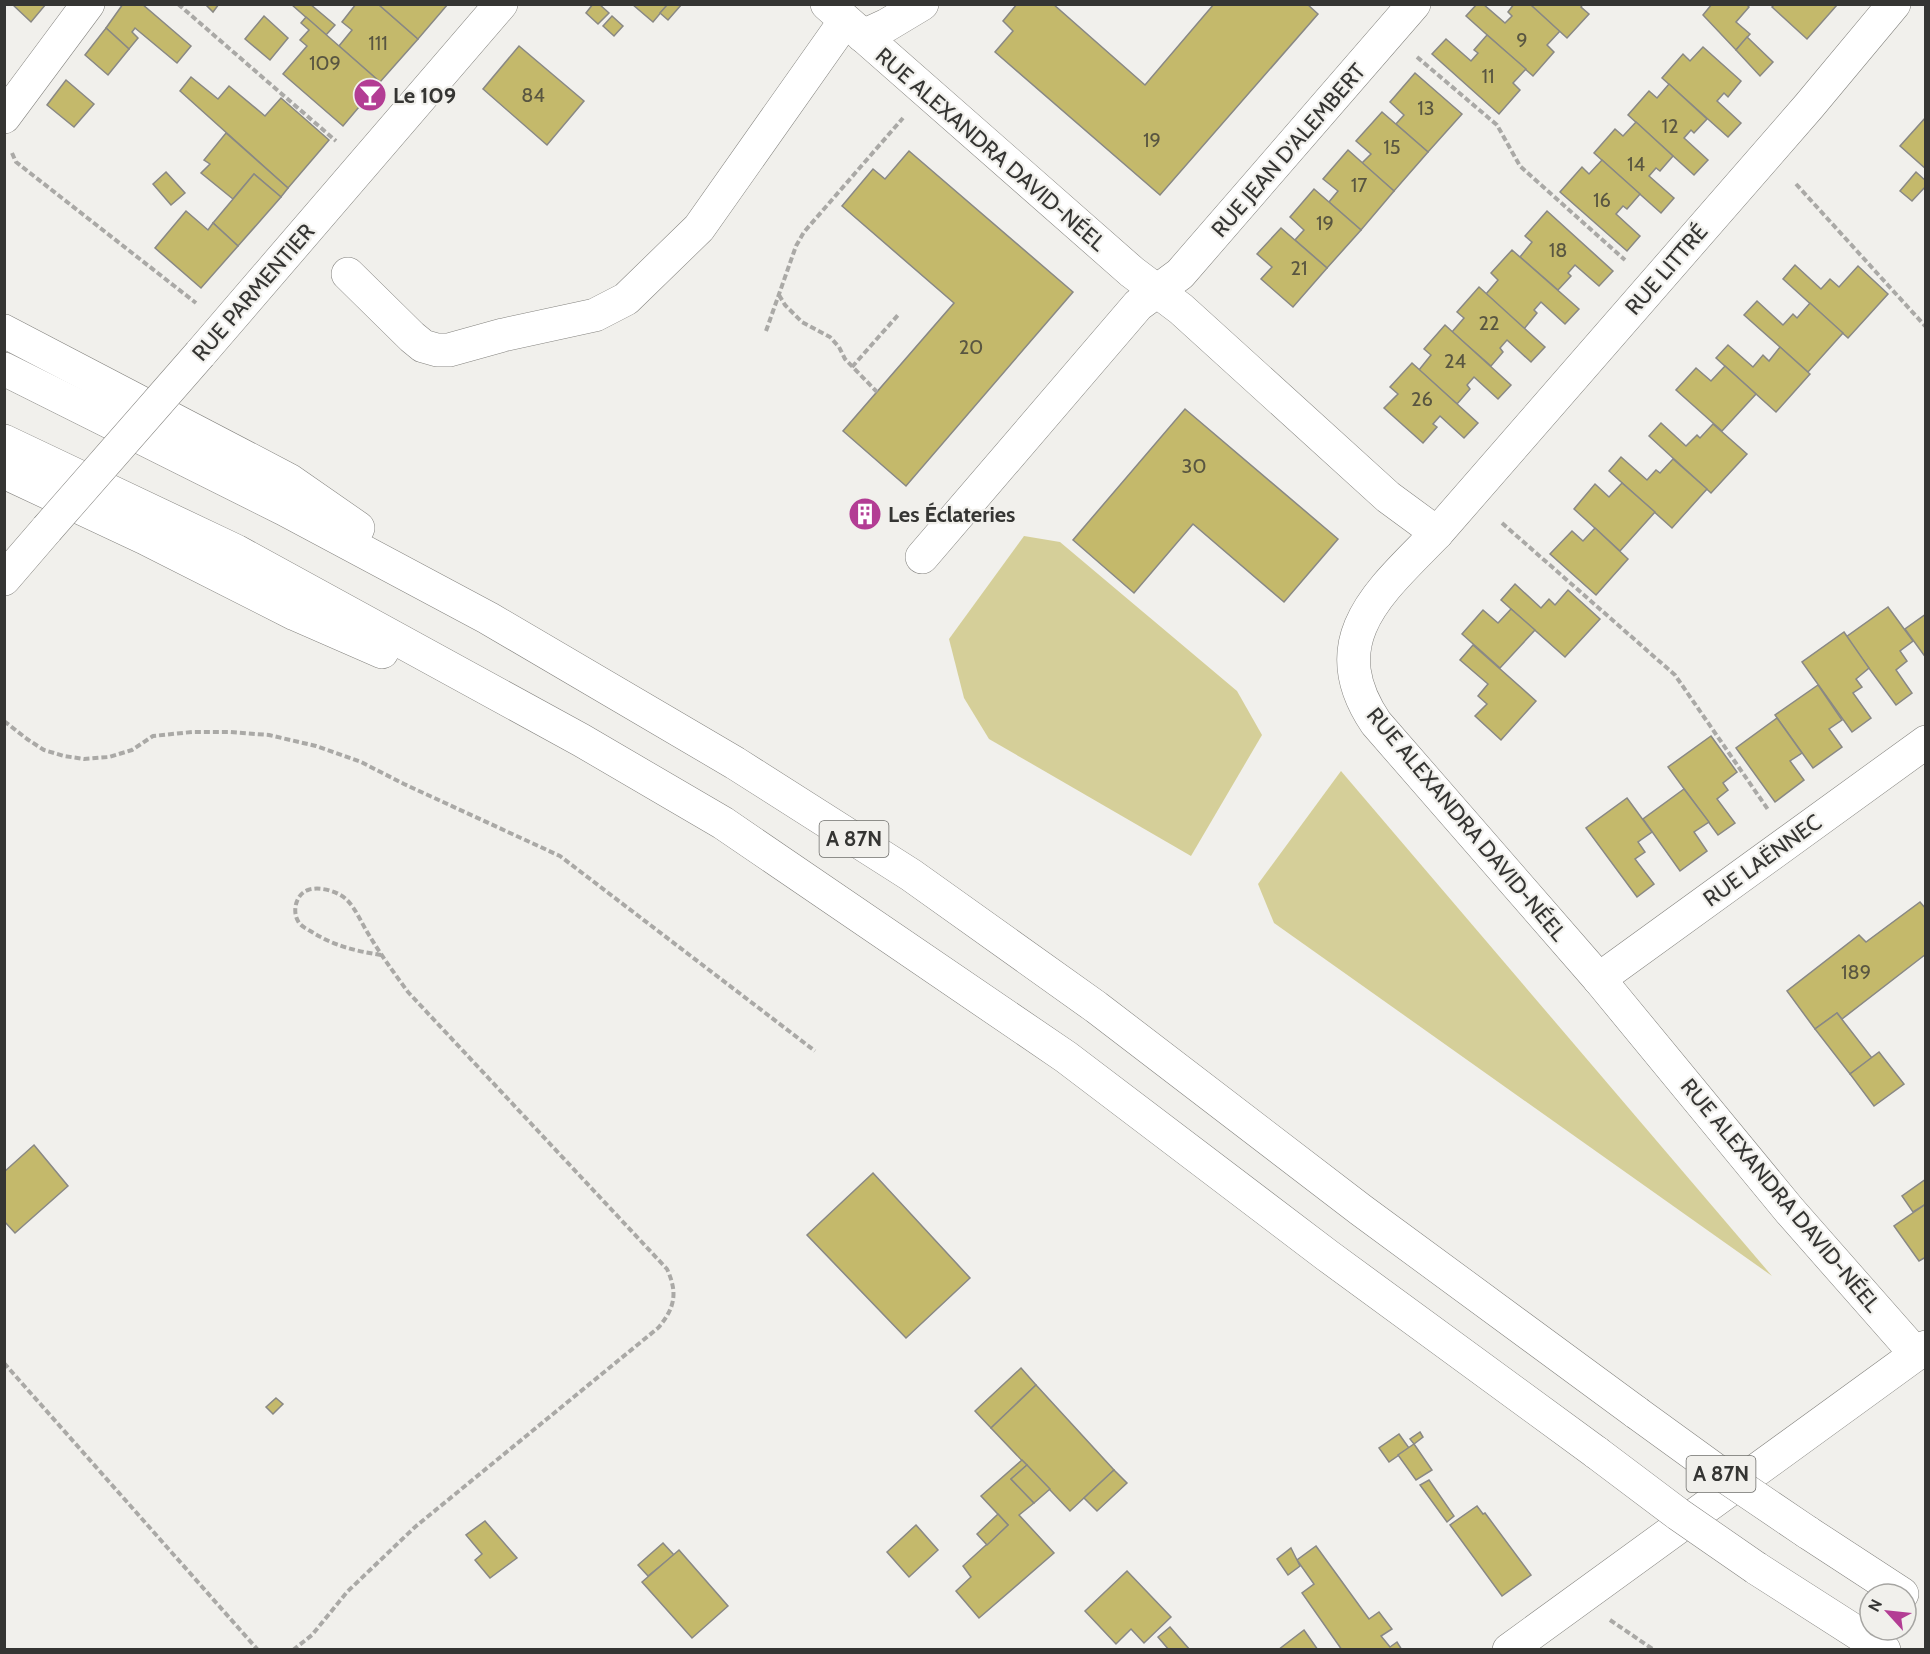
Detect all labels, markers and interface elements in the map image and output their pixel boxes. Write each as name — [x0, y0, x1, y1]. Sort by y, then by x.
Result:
house number: 9 — [1516, 28, 1528, 52]
house number: 111 — [368, 31, 388, 55]
street label: RUE ALEXANDRA DAVID-NÉEL — [870, 42, 1111, 257]
house number: 109 — [309, 51, 341, 75]
street label: RUE JEAN D'ALEMBERT — [1206, 58, 1371, 243]
house number: 11 — [1481, 64, 1495, 88]
bar icon: Le 109 — [352, 77, 388, 113]
place label: Le 109 — [393, 82, 456, 109]
house number: 84 — [521, 83, 545, 107]
house number: 13 — [1417, 96, 1435, 120]
house number: 12 — [1662, 114, 1679, 138]
house number: 19 — [1143, 128, 1161, 152]
house number: 15 — [1383, 135, 1401, 159]
house number: 14 — [1627, 152, 1645, 176]
house number: 17 — [1351, 173, 1367, 197]
house number: 16 — [1593, 188, 1611, 212]
house number: 19 — [1316, 211, 1334, 235]
street label: RUE PARMENTIER — [186, 218, 320, 366]
street label: RUE LITTRÉ — [1619, 218, 1713, 320]
house number: 18 — [1549, 238, 1567, 262]
house number: 21 — [1291, 256, 1308, 280]
house number: 22 — [1479, 311, 1499, 335]
house number: 20 — [959, 335, 983, 359]
house number: 24 — [1444, 349, 1466, 373]
house number: 26 — [1411, 387, 1433, 411]
house number: 30 — [1182, 454, 1206, 478]
building icon: Les Éclateries — [847, 496, 883, 532]
place label: Les Éclateries — [888, 501, 1015, 528]
street label: RUE ALEXANDRA DAVID-NÉEL — [1361, 702, 1572, 947]
street label: RUE LAËNNEC — [1698, 808, 1827, 912]
road number: A 87N — [820, 821, 888, 857]
house number: 189 — [1841, 960, 1871, 984]
street label: RUE ALEXANDRA DAVID-NÉEL — [1675, 1073, 1886, 1318]
road number: A 87N — [1686, 1456, 1756, 1492]
north arrow — [1858, 1582, 1918, 1642]
text: N — [1864, 1596, 1886, 1615]

